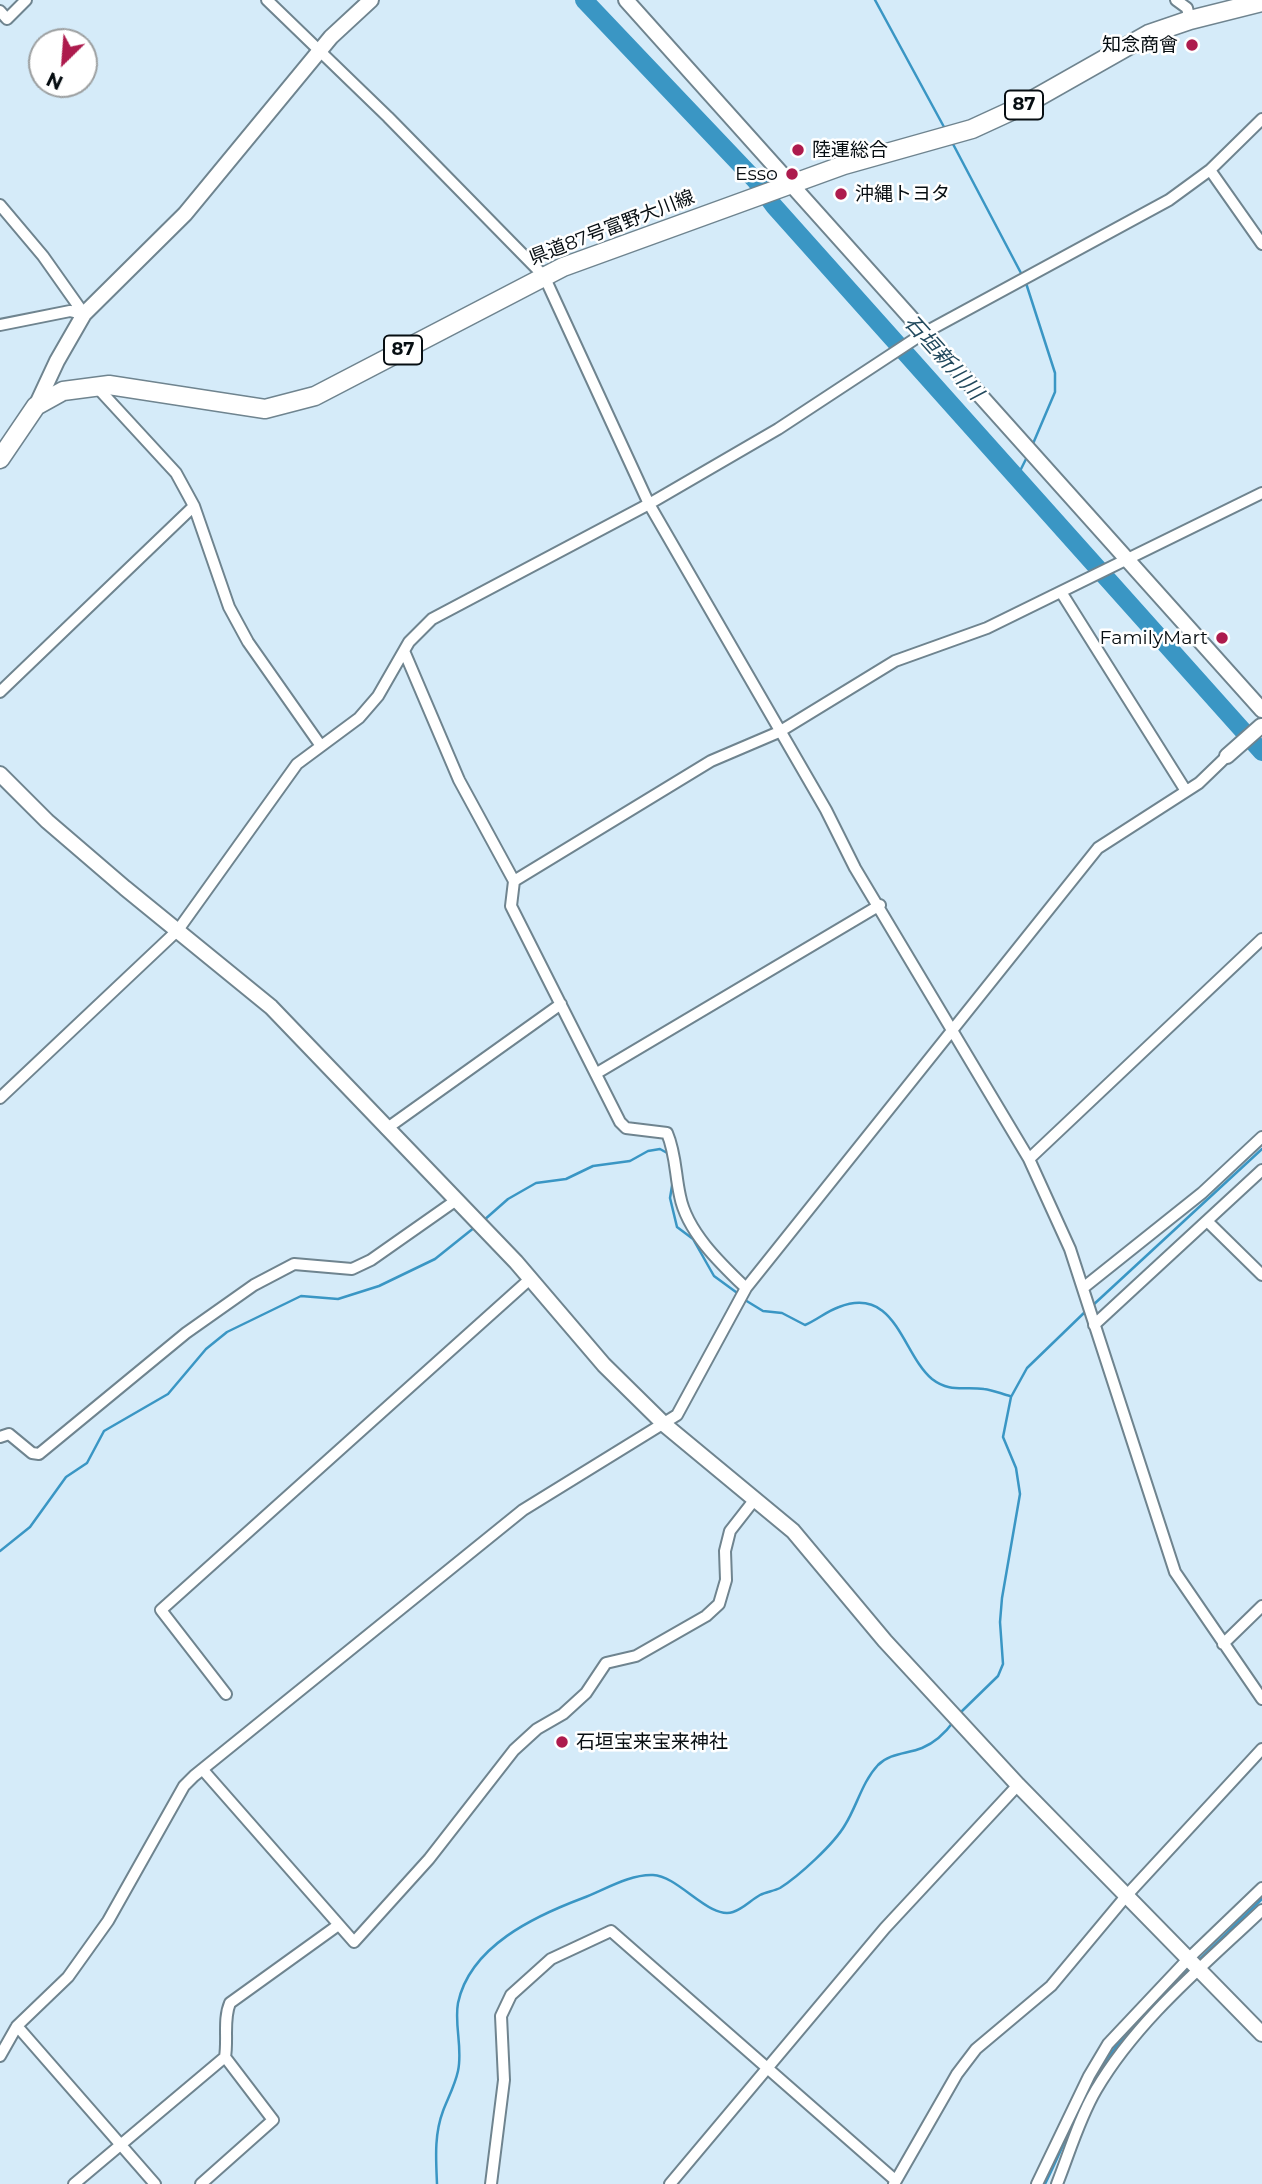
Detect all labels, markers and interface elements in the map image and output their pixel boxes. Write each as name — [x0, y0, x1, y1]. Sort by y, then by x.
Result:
north arrow — [28, 28, 98, 98]
place label: 知念商會 — [1102, 34, 1178, 56]
marker: 知念商會 — [1184, 37, 1200, 53]
text: N — [43, 67, 67, 94]
road number: 87 — [1005, 90, 1043, 120]
place label: 陸運総合 — [812, 139, 888, 161]
marker: 陸運総合 — [790, 142, 806, 158]
place label: Esso — [735, 163, 778, 185]
marker: Esso — [784, 166, 800, 182]
place label: 沖縄トヨタ — [855, 183, 950, 205]
street label: 県道87号富野大川線 — [526, 186, 698, 270]
marker: 沖縄トヨタ — [833, 186, 849, 202]
water label: 石垣新川川 — [899, 311, 987, 405]
road number: 87 — [384, 336, 422, 364]
place label: FamilyMart — [1100, 627, 1208, 649]
marker: FamilyMart — [1214, 630, 1230, 646]
place label: 石垣宝来宝来神社 — [576, 1731, 728, 1753]
marker: 石垣宝来宝来神社 — [554, 1734, 570, 1750]

